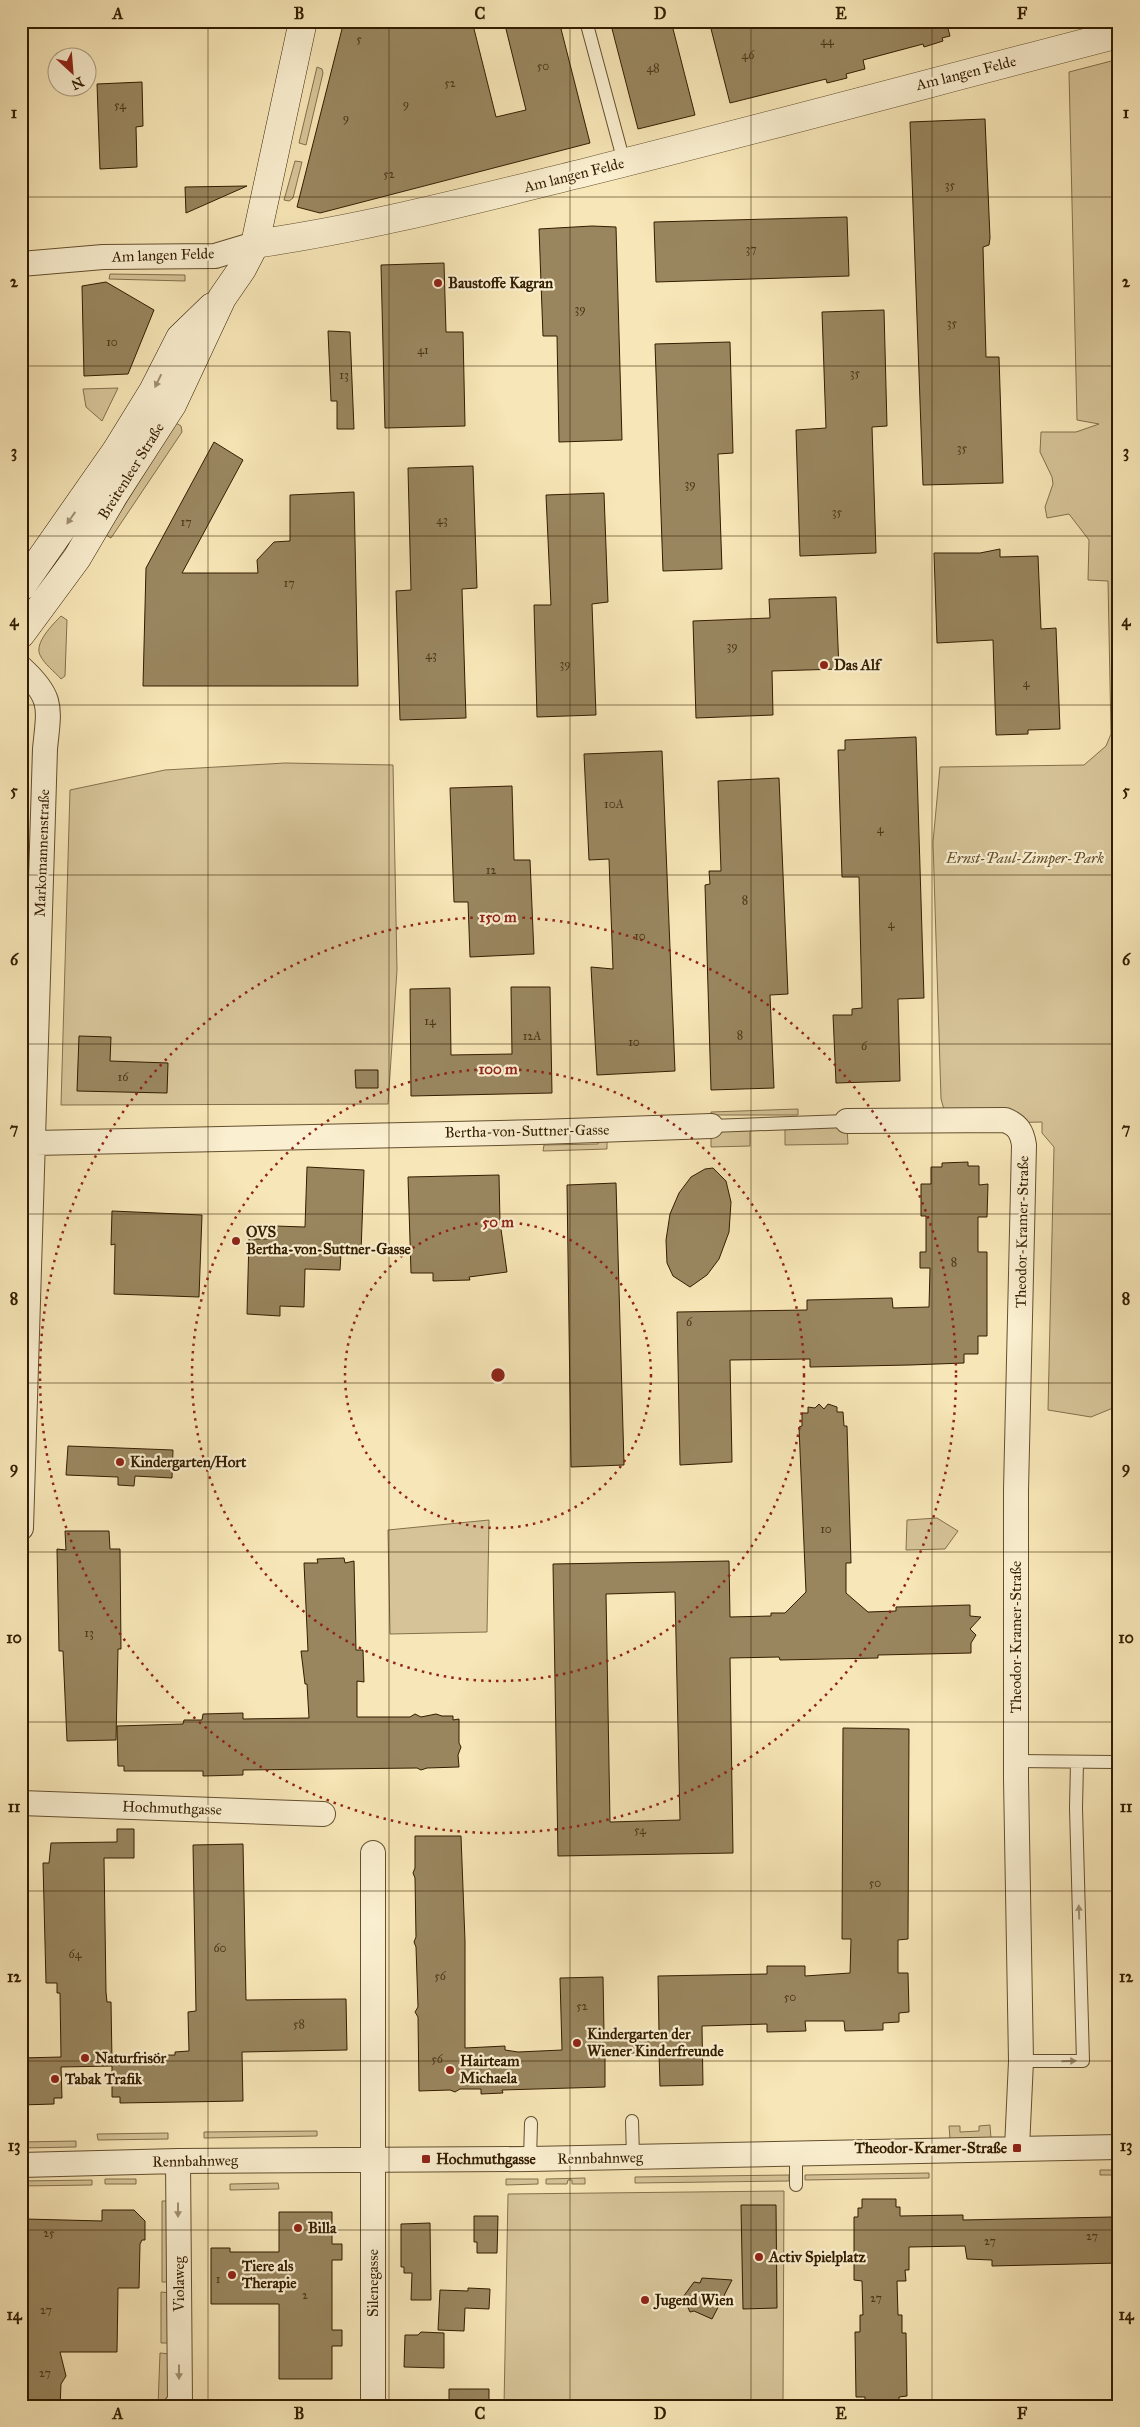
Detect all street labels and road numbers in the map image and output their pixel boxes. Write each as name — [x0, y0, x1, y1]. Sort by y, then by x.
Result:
street label: Am langen Felde — [913, 52, 1018, 94]
street label: Am langen Felde — [521, 154, 626, 196]
street label: Am langen Felde — [110, 244, 215, 266]
street label: Breitenleer Straße — [94, 419, 168, 523]
street label: Markomannenstraße — [31, 789, 53, 917]
street label: Bertha-von-Suttner-Gasse — [444, 1121, 610, 1141]
street label: Theodor-Kramer-Straße — [1012, 1156, 1032, 1308]
street label: Theodor-Kramer-Straße — [1007, 1561, 1025, 1713]
street label: Hochmuthgasse — [122, 1797, 222, 1819]
street label: Rennbahnweg — [557, 2148, 644, 2168]
street label: Rennbahnweg — [152, 2151, 239, 2171]
street label: Silenegasse — [364, 2249, 382, 2317]
street label: Violaweg — [170, 2255, 188, 2313]

